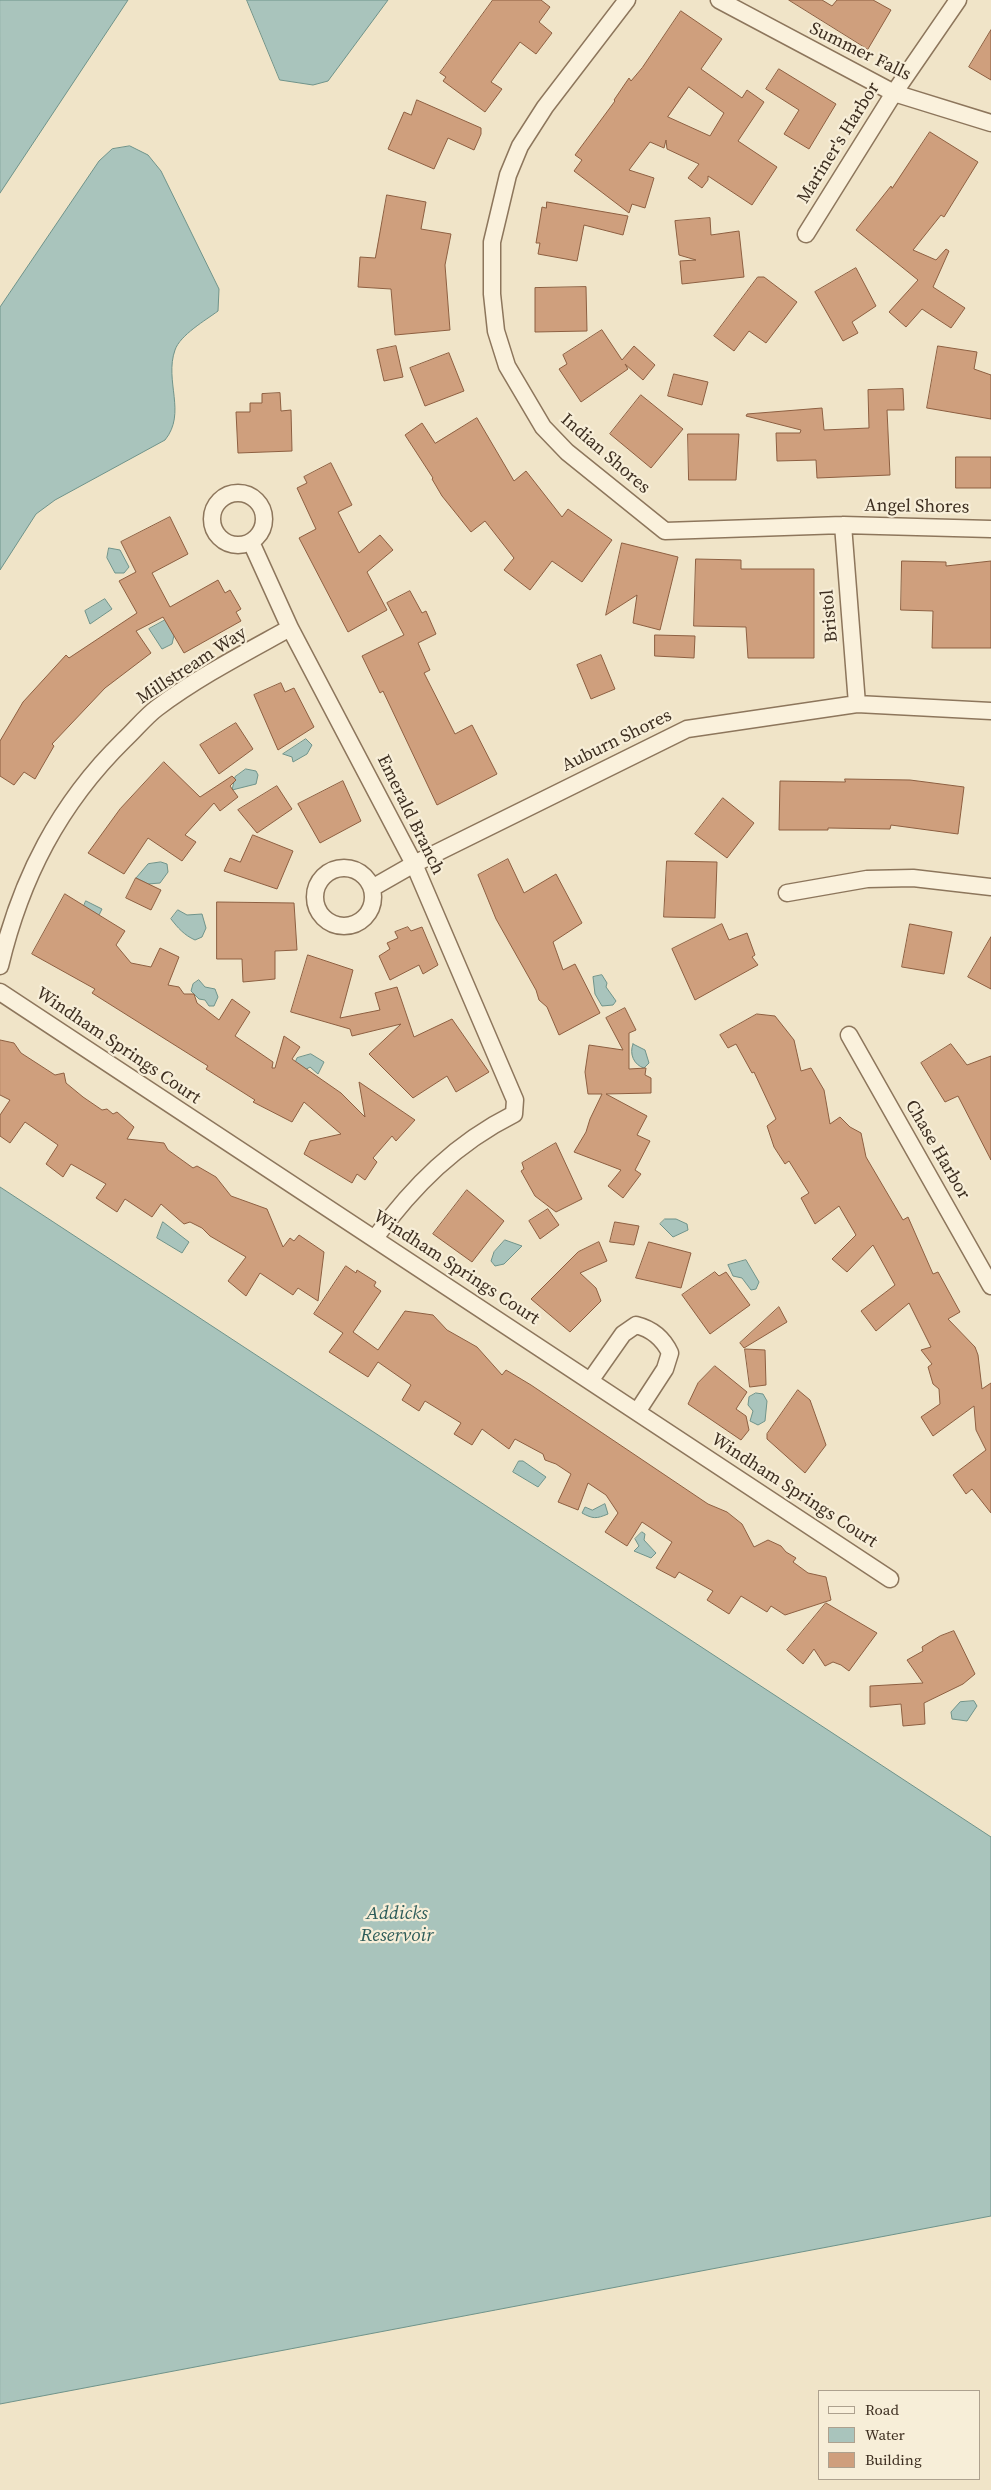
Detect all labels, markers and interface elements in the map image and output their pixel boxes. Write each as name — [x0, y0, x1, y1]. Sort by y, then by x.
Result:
street label: Summer Falls — [806, 18, 914, 86]
street label: Mariner's Harbor — [793, 79, 885, 207]
street label: Indian Shores — [556, 409, 654, 499]
street label: Angel Shores — [864, 495, 970, 519]
street label: Bristol — [817, 589, 843, 643]
street label: Millstream Way — [133, 623, 251, 709]
street label: Auburn Shores — [558, 705, 676, 777]
street label: Emerald Branch — [372, 752, 448, 878]
street label: Windham Springs Court — [32, 983, 204, 1109]
street label: Chase Harbor — [900, 1097, 974, 1203]
street label: Windham Springs Court — [369, 1206, 543, 1330]
street label: Windham Springs Court — [707, 1429, 881, 1553]
water label: Addicks Reservoir — [360, 1903, 434, 1947]
legend — [818, 2390, 981, 2480]
text: Road — [865, 2399, 899, 2420]
text: Water — [865, 2424, 905, 2445]
text: Building — [865, 2449, 922, 2470]

